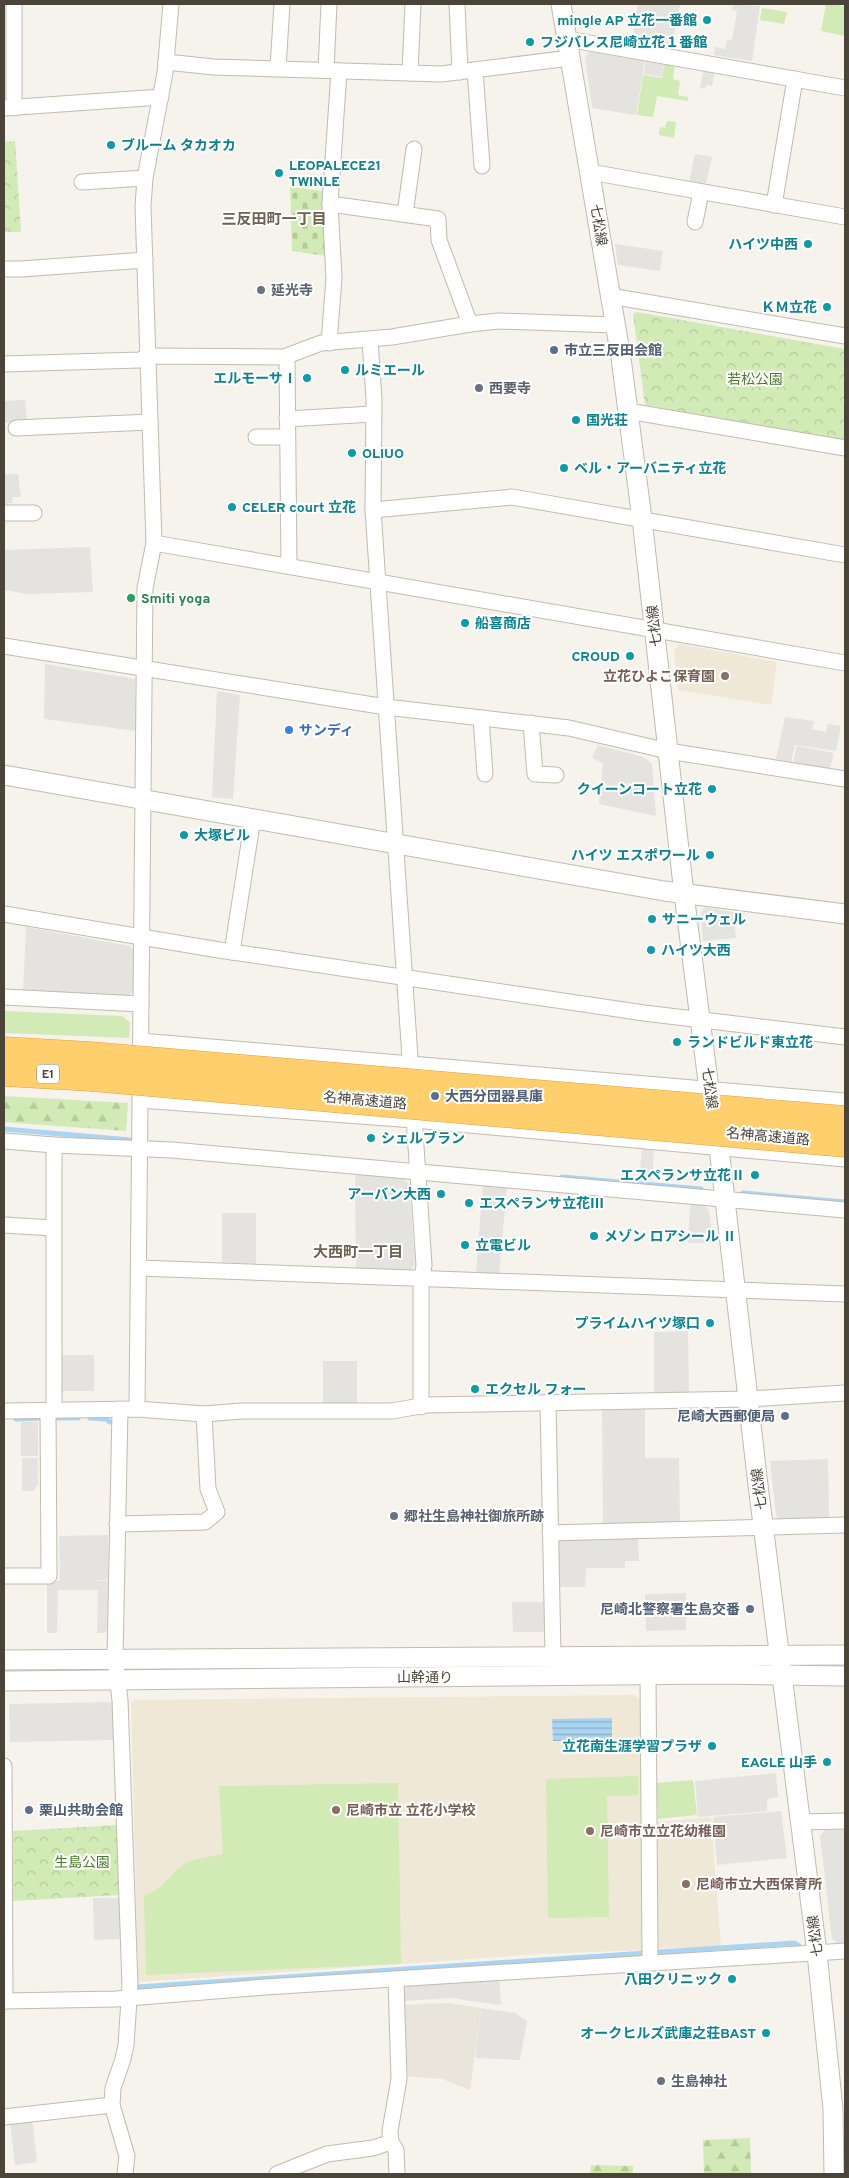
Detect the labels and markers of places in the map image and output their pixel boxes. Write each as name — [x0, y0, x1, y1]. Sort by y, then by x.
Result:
place label: mingle AP 立花一番館 — [557, 13, 697, 30]
marker: mingle AP 立花一番館 — [701, 14, 713, 26]
place label: フジバレス尼崎立花１番館 — [540, 35, 707, 52]
marker: フジバレス尼崎立花１番館 — [524, 36, 536, 48]
place label: ブルーム タカオカ — [121, 137, 236, 155]
marker: ブルーム タカオカ — [105, 139, 117, 151]
place label: LEOPALECE21 TWINLE — [289, 158, 381, 191]
marker: LEOPALECE21 TWINLE — [273, 167, 285, 179]
place label: ハイツ中西 — [728, 237, 798, 254]
marker: ハイツ中西 — [802, 238, 814, 250]
place label: 延光寺 — [271, 283, 313, 300]
marker: 延光寺 — [255, 284, 267, 296]
place label: ＫＭ立花 — [761, 300, 817, 317]
marker: ＫＭ立花 — [821, 301, 833, 313]
place label: 市立三反田会館 — [564, 343, 662, 360]
marker: 市立三反田会館 — [548, 344, 560, 356]
place label: ルミエール — [355, 363, 425, 380]
marker: ルミエール — [339, 364, 351, 376]
place label: エルモーサⅠ — [213, 371, 297, 388]
marker: エルモーサⅠ — [301, 372, 313, 384]
place label: 西要寺 — [489, 381, 531, 398]
marker: 西要寺 — [473, 382, 485, 394]
place label: 国光荘 — [586, 413, 628, 430]
marker: 国光荘 — [570, 414, 582, 426]
place label: OLIUO — [362, 446, 404, 463]
marker: OLIUO — [346, 447, 358, 459]
place label: ベル・アーバニティ立花 — [574, 461, 726, 478]
marker: ベル・アーバニティ立花 — [558, 462, 570, 474]
place label: CELER court 立花 — [242, 500, 356, 517]
marker: CELER court 立花 — [226, 501, 238, 513]
place label: Smiti yoga — [141, 591, 210, 608]
marker: Smiti yoga — [125, 592, 137, 604]
place label: 船喜商店 — [475, 616, 531, 633]
marker: 船喜商店 — [459, 617, 471, 629]
place label: CROUD — [572, 649, 620, 666]
marker: CROUD — [624, 650, 636, 662]
place label: 立花ひよこ保育園 — [603, 669, 715, 686]
marker: 立花ひよこ保育園 — [719, 670, 731, 682]
place label: サンディ — [299, 722, 354, 740]
marker: サンディ — [283, 724, 295, 736]
place label: クイーンコート立花 — [577, 782, 702, 799]
marker: クイーンコート立花 — [706, 783, 718, 795]
place label: 大塚ビル — [194, 828, 250, 845]
marker: 大塚ビル — [178, 829, 190, 841]
place label: ハイツ エスポワール — [571, 848, 700, 865]
marker: ハイツ エスポワール — [704, 849, 716, 861]
place label: サニーウェル — [662, 912, 746, 929]
marker: サニーウェル — [646, 913, 658, 925]
place label: ハイツ大西 — [661, 943, 731, 960]
marker: ハイツ大西 — [645, 944, 657, 956]
place label: ランドビルド東立花 — [687, 1035, 813, 1052]
marker: ランドビルド東立花 — [671, 1036, 683, 1048]
place label: 大西分団器具庫 — [445, 1089, 543, 1106]
marker: 大西分団器具庫 — [429, 1090, 441, 1102]
place label: シェルブラン — [381, 1130, 465, 1148]
marker: シェルブラン — [365, 1132, 377, 1144]
place label: エスペランサ立花Ⅱ — [620, 1168, 745, 1185]
marker: エスペランサ立花Ⅱ — [749, 1169, 761, 1181]
place label: アーバン大西 — [347, 1187, 431, 1204]
marker: アーバン大西 — [435, 1188, 447, 1200]
place label: エスペランサ立花Ⅲ — [479, 1196, 604, 1213]
marker: エスペランサ立花Ⅲ — [463, 1197, 475, 1209]
place label: メゾン ロアシール Ⅱ — [604, 1228, 736, 1246]
marker: メゾン ロアシール Ⅱ — [588, 1230, 600, 1242]
place label: 立電ビル — [475, 1238, 531, 1255]
marker: 立電ビル — [459, 1239, 471, 1251]
place label: プライムハイツ塚口 — [575, 1316, 700, 1333]
marker: プライムハイツ塚口 — [704, 1317, 716, 1329]
place label: エクセル フォー — [485, 1382, 587, 1399]
marker: エクセル フォー — [469, 1383, 481, 1395]
place label: 尼崎大西郵便局 — [677, 1409, 775, 1426]
marker: 尼崎大西郵便局 — [779, 1410, 791, 1422]
place label: 郷社生島神社御旅所跡 — [404, 1508, 544, 1526]
marker: 郷社生島神社御旅所跡 — [388, 1510, 400, 1522]
place label: 尼崎北警察署生島交番 — [600, 1602, 740, 1619]
marker: 尼崎北警察署生島交番 — [744, 1603, 756, 1615]
place label: 立花南生涯学習プラザ — [562, 1739, 702, 1756]
marker: 立花南生涯学習プラザ — [706, 1740, 718, 1752]
place label: EAGLE 山手 — [741, 1755, 817, 1772]
marker: EAGLE 山手 — [821, 1756, 833, 1768]
place label: 栗山共助会館 — [39, 1803, 123, 1820]
place label: 尼崎市立 立花小学校 — [346, 1803, 476, 1820]
marker: 栗山共助会館 — [23, 1804, 35, 1816]
marker: 尼崎市立 立花小学校 — [330, 1804, 342, 1816]
place label: 尼崎市立立花幼稚園 — [600, 1823, 726, 1841]
marker: 尼崎市立立花幼稚園 — [584, 1825, 596, 1837]
place label: 尼崎市立大西保育所 — [696, 1877, 822, 1894]
marker: 尼崎市立大西保育所 — [680, 1878, 692, 1890]
place label: 八田クリニック — [624, 1972, 722, 1989]
marker: 八田クリニック — [726, 1973, 738, 1985]
place label: オークヒルズ武庫之荘BAST — [580, 2025, 756, 2043]
marker: オークヒルズ武庫之荘BAST — [760, 2027, 772, 2039]
place label: 生島神社 — [671, 2073, 727, 2091]
marker: 生島神社 — [655, 2075, 667, 2087]

